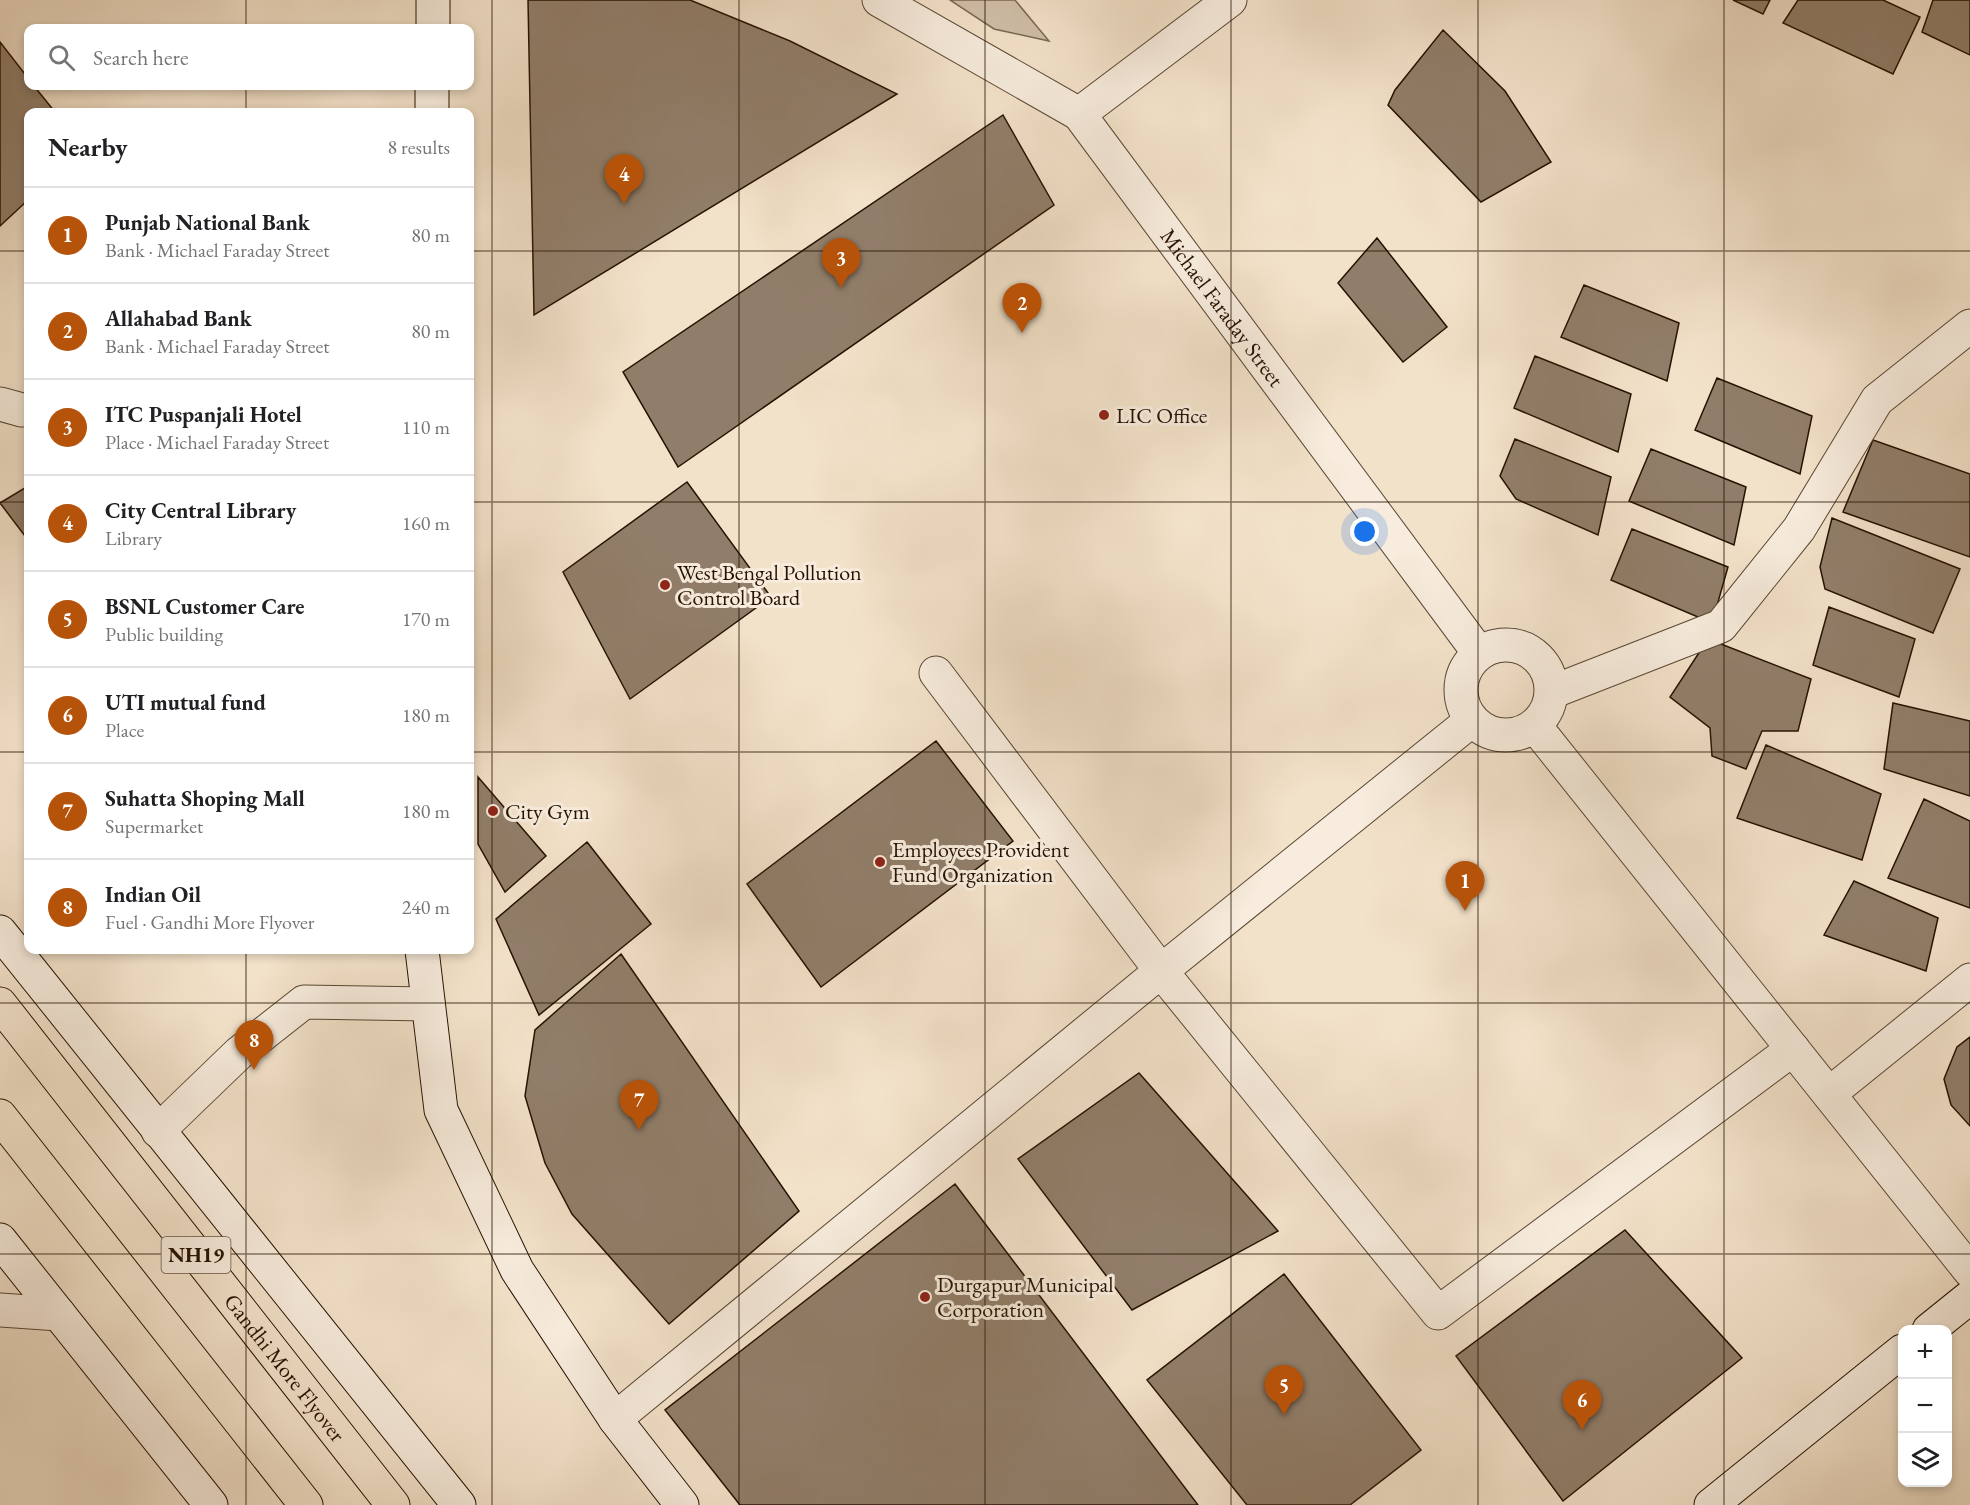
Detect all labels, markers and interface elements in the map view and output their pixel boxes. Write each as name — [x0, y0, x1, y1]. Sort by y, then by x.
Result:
search box — [24, 24, 474, 90]
icon: search — [45, 41, 78, 74]
text: Search here — [93, 43, 188, 72]
text: Nearby — [48, 130, 128, 164]
text: 8 results — [387, 134, 450, 160]
pin: 4 — [604, 154, 644, 204]
text: Punjab National Bank — [105, 208, 310, 237]
text: 1 — [62, 222, 73, 248]
text: 80 m — [411, 222, 450, 248]
street label: Michael Faraday Street — [1154, 223, 1290, 393]
text: Bank · Michael Faraday Street — [105, 237, 329, 263]
pin: 3 — [822, 238, 860, 288]
pin: 2 — [1002, 284, 1042, 333]
text: Allahabad Bank — [105, 304, 252, 333]
text: 2 — [62, 318, 73, 344]
text: 80 m — [411, 318, 450, 344]
text: Bank · Michael Faraday Street — [105, 333, 329, 359]
text: ITC Puspanjali Hotel — [105, 400, 302, 429]
place label: LIC Office — [1116, 401, 1208, 430]
marker: LIC Office — [1097, 408, 1111, 422]
text: 3 — [62, 414, 73, 440]
text: 110 m — [402, 414, 450, 440]
text: Place · Michael Faraday Street — [105, 429, 329, 455]
text: City Central Library — [105, 496, 296, 525]
text: 4 — [62, 510, 73, 536]
text: 160 m — [402, 510, 450, 536]
your location — [1350, 517, 1379, 546]
text: Library — [105, 525, 162, 551]
place label: West Bengal Pollution Control Board — [677, 558, 862, 612]
marker: West Bengal Pollution Control Board — [658, 578, 672, 592]
text: BSNL Customer Care — [105, 592, 304, 621]
text: 5 — [62, 606, 73, 632]
text: 170 m — [402, 606, 450, 632]
text: Public building — [105, 621, 223, 647]
text: UTI mutual fund — [105, 688, 266, 717]
text: 6 — [62, 702, 73, 728]
text: 180 m — [402, 702, 450, 728]
text: Place — [105, 717, 144, 743]
text: Suhatta Shoping Mall — [105, 784, 305, 813]
place label: City Gym — [505, 797, 590, 826]
text: 7 — [62, 798, 73, 824]
text: 180 m — [402, 798, 450, 824]
marker: City Gym — [486, 804, 500, 818]
text: Supermarket — [105, 813, 203, 839]
place label: Employees Provident Fund Organization — [892, 835, 1069, 889]
marker: Employees Provident Fund Organization — [873, 855, 887, 869]
pin: 1 — [1446, 862, 1484, 911]
text: Indian Oil — [105, 880, 201, 909]
text: 8 — [62, 894, 73, 920]
text: 240 m — [402, 894, 450, 920]
text: Fuel · Gandhi More Flyover — [105, 909, 314, 935]
pin: 8 — [234, 1020, 274, 1070]
pin: 7 — [620, 1080, 658, 1130]
road number: NH19 — [162, 1237, 230, 1273]
place label: Durgapur Municipal Corporation — [937, 1270, 1113, 1324]
street label: Gandhi More Flyover — [218, 1288, 352, 1448]
marker: Durgapur Municipal Corporation — [918, 1290, 932, 1304]
map controls — [1898, 1325, 1952, 1487]
button: + — [1898, 1325, 1952, 1379]
pin: 5 — [1264, 1366, 1304, 1415]
button: − — [1898, 1379, 1952, 1433]
pin: 6 — [1562, 1380, 1602, 1430]
button: layers — [1898, 1433, 1952, 1487]

